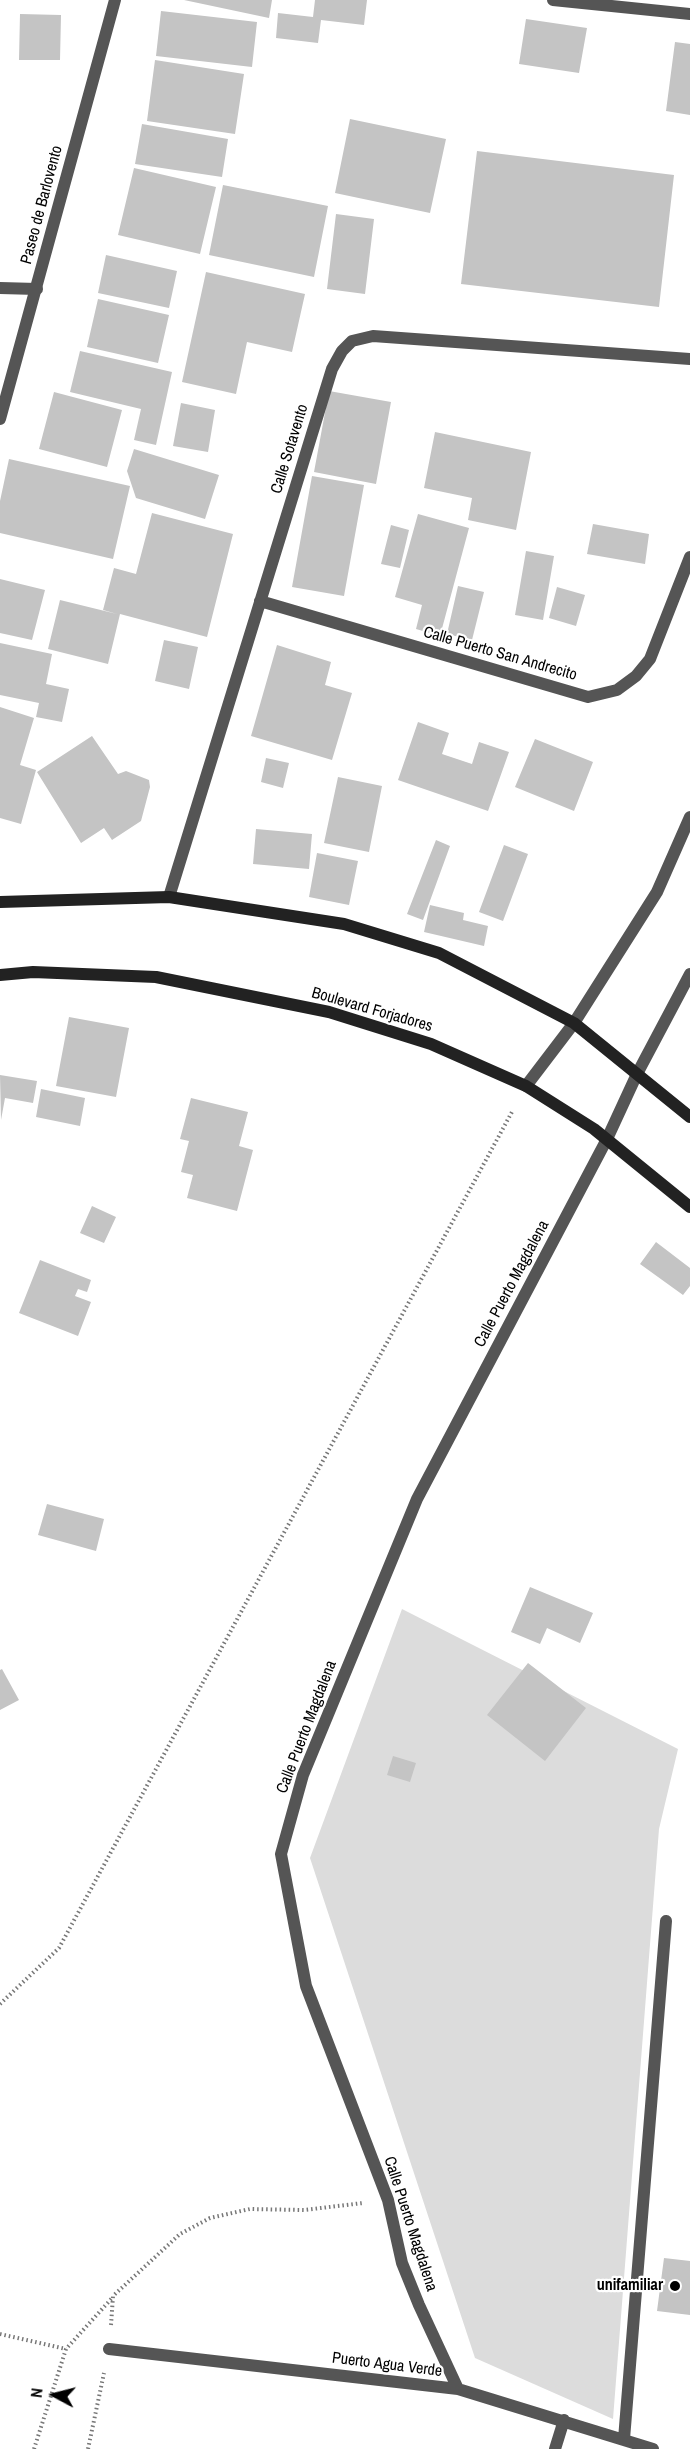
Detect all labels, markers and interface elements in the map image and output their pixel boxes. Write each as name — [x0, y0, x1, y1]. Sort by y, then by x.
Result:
street label: Paseo de Barlovento — [17, 144, 67, 266]
street label: Calle Sotavento — [267, 402, 313, 496]
street label: Calle Puerto San Andrecito — [421, 623, 579, 685]
street label: Boulevard Forjadores — [309, 984, 435, 1036]
street label: Calle Puerto Magdalena — [470, 1217, 554, 1351]
street label: Calle Puerto Magdalena — [273, 1658, 341, 1796]
street label: Calle Puerto Magdalena — [379, 2154, 441, 2294]
place label: unifamiliar — [597, 2276, 663, 2296]
marker: unifamiliar — [668, 2279, 682, 2293]
street label: Puerto Agua Verde — [331, 2349, 443, 2381]
north arrow — [24, 2365, 84, 2425]
text: N — [25, 2387, 48, 2399]

